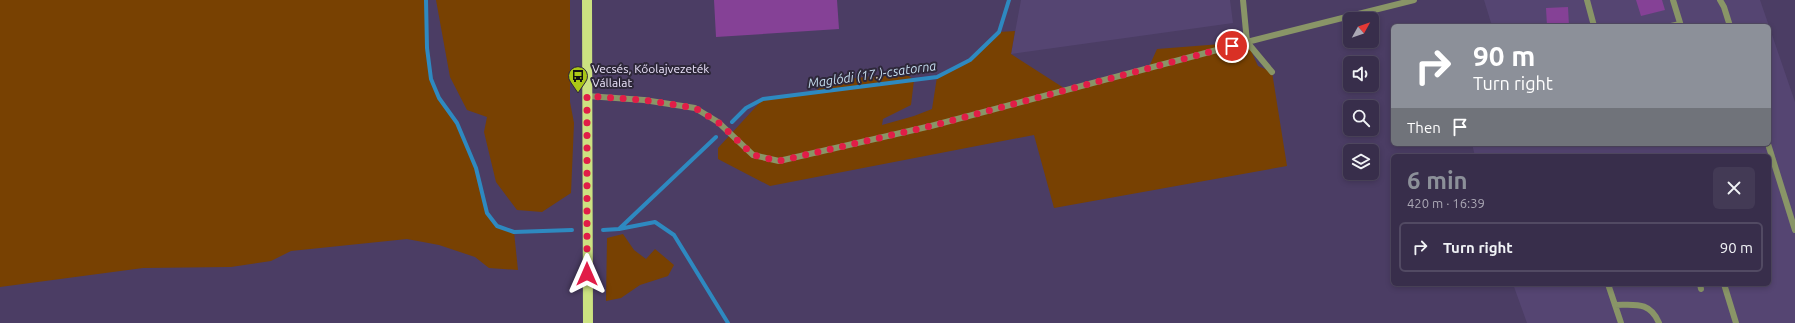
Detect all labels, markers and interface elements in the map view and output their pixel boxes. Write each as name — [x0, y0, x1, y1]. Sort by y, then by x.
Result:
north arrow — [1343, 12, 1379, 48]
map controls — [1343, 12, 1379, 180]
pin — [1215, 29, 1249, 63]
icon: arrive — [1221, 35, 1243, 57]
icon: right — [1407, 40, 1459, 92]
text: 90 m — [1473, 40, 1535, 71]
button: sound — [1343, 56, 1379, 92]
water label: Maglódi (17.)-csatorna — [807, 58, 937, 91]
place label: Vecsés, Kőolajvezeték Vállalat — [592, 62, 709, 89]
bus stop icon: Vecsés, Kőolajvezeték Vállalat — [567, 65, 589, 93]
text: Turn right — [1473, 73, 1553, 93]
button: search — [1343, 100, 1379, 136]
icon: arrive — [1449, 116, 1471, 138]
text: Then — [1407, 119, 1441, 136]
button: layers — [1343, 144, 1379, 180]
text: 6 min — [1407, 167, 1468, 194]
button: close — [1713, 167, 1755, 209]
text: 420 m · 16:39 — [1407, 196, 1485, 210]
icon: right — [1409, 236, 1431, 258]
text: Turn right — [1443, 239, 1513, 256]
text: 90 m — [1720, 239, 1753, 256]
position arrow — [566, 253, 608, 295]

